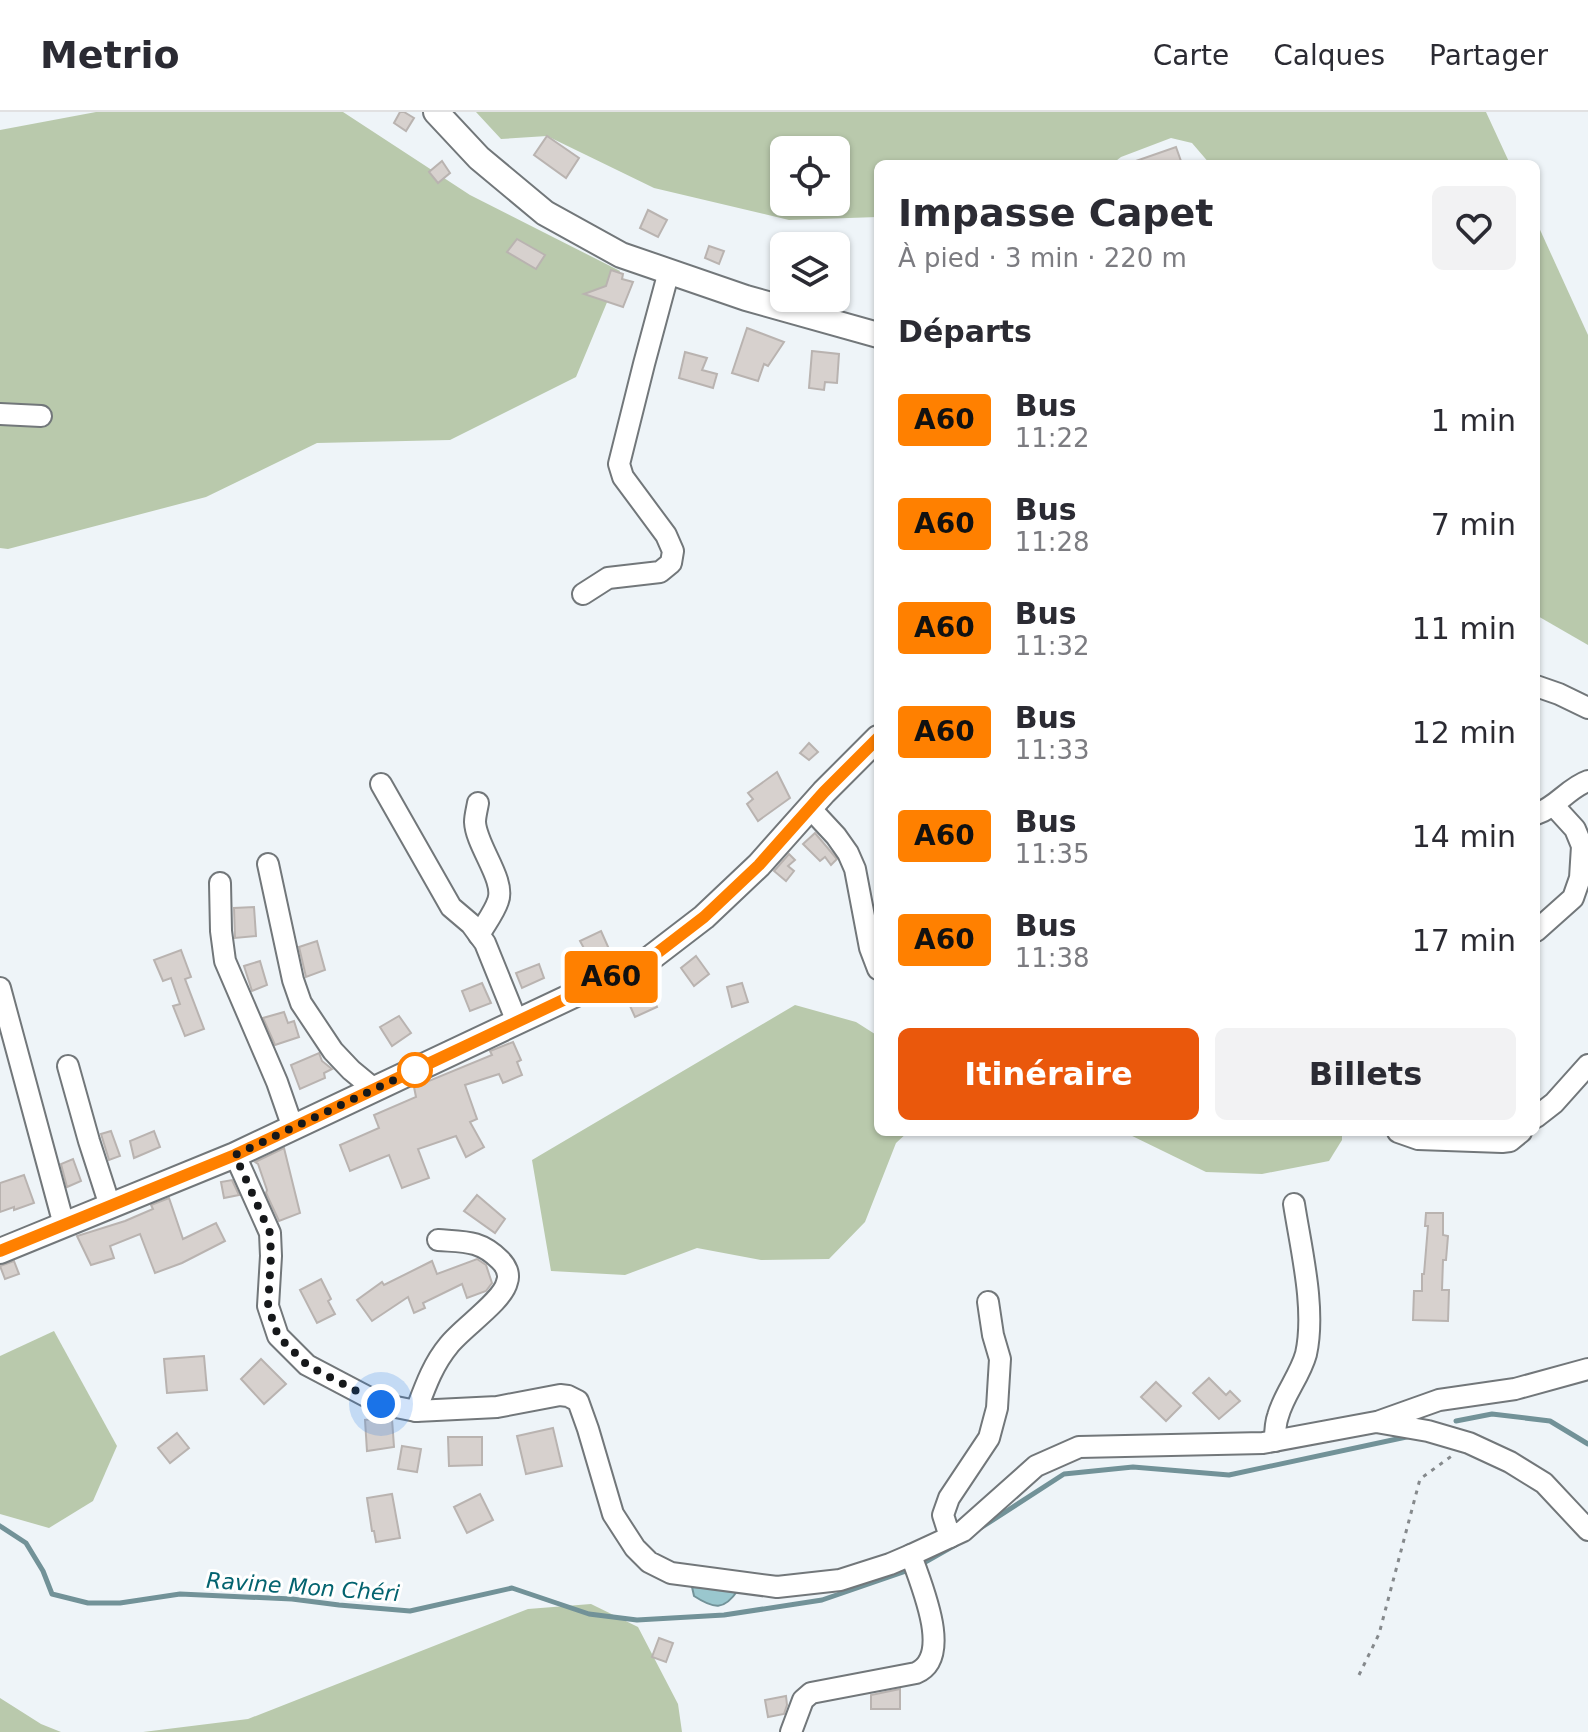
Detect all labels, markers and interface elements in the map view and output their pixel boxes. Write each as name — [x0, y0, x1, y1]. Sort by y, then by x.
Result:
text: Metrio — [40, 33, 180, 77]
text: Carte — [1153, 39, 1229, 72]
text: Calques — [1273, 39, 1385, 72]
text: Partager — [1429, 39, 1548, 72]
map controls — [770, 136, 850, 312]
button: locate — [770, 136, 850, 216]
button: heart — [1432, 186, 1516, 270]
text: Impasse Capet — [898, 191, 1214, 235]
button: layers — [770, 232, 850, 312]
text: À pied · 3 min · 220 m — [898, 243, 1187, 273]
text: Départs — [898, 314, 1032, 349]
text: Bus — [1015, 388, 1077, 423]
text: A60 — [914, 403, 975, 436]
text: 1 min — [1431, 403, 1516, 438]
text: 11:22 — [1015, 423, 1090, 453]
text: Bus — [1015, 492, 1077, 527]
text: A60 — [914, 507, 975, 540]
text: 7 min — [1431, 507, 1516, 542]
text: 11:28 — [1015, 527, 1090, 557]
text: Bus — [1015, 596, 1077, 631]
text: A60 — [914, 611, 975, 644]
text: 11 min — [1412, 611, 1516, 646]
text: 11:32 — [1015, 631, 1090, 661]
text: Bus — [1015, 700, 1077, 735]
text: A60 — [914, 715, 975, 748]
text: 12 min — [1412, 715, 1516, 750]
text: 11:33 — [1015, 735, 1090, 765]
text: Bus — [1015, 804, 1077, 839]
text: A60 — [914, 819, 975, 852]
text: 14 min — [1412, 819, 1516, 854]
text: 11:35 — [1015, 839, 1090, 869]
text: Bus — [1015, 908, 1077, 943]
text: A60 — [914, 923, 975, 956]
text: 17 min — [1412, 923, 1516, 958]
text: 11:38 — [1015, 943, 1090, 973]
line badge: A60 — [565, 951, 657, 1003]
text: A60 — [581, 960, 641, 993]
button: Itinéraire — [898, 1028, 1199, 1120]
button: Billets — [1215, 1028, 1516, 1120]
unlabelled marker — [398, 1053, 432, 1087]
your location — [361, 1384, 401, 1424]
water label: Ravine Mon Chéri — [205, 1568, 401, 1606]

